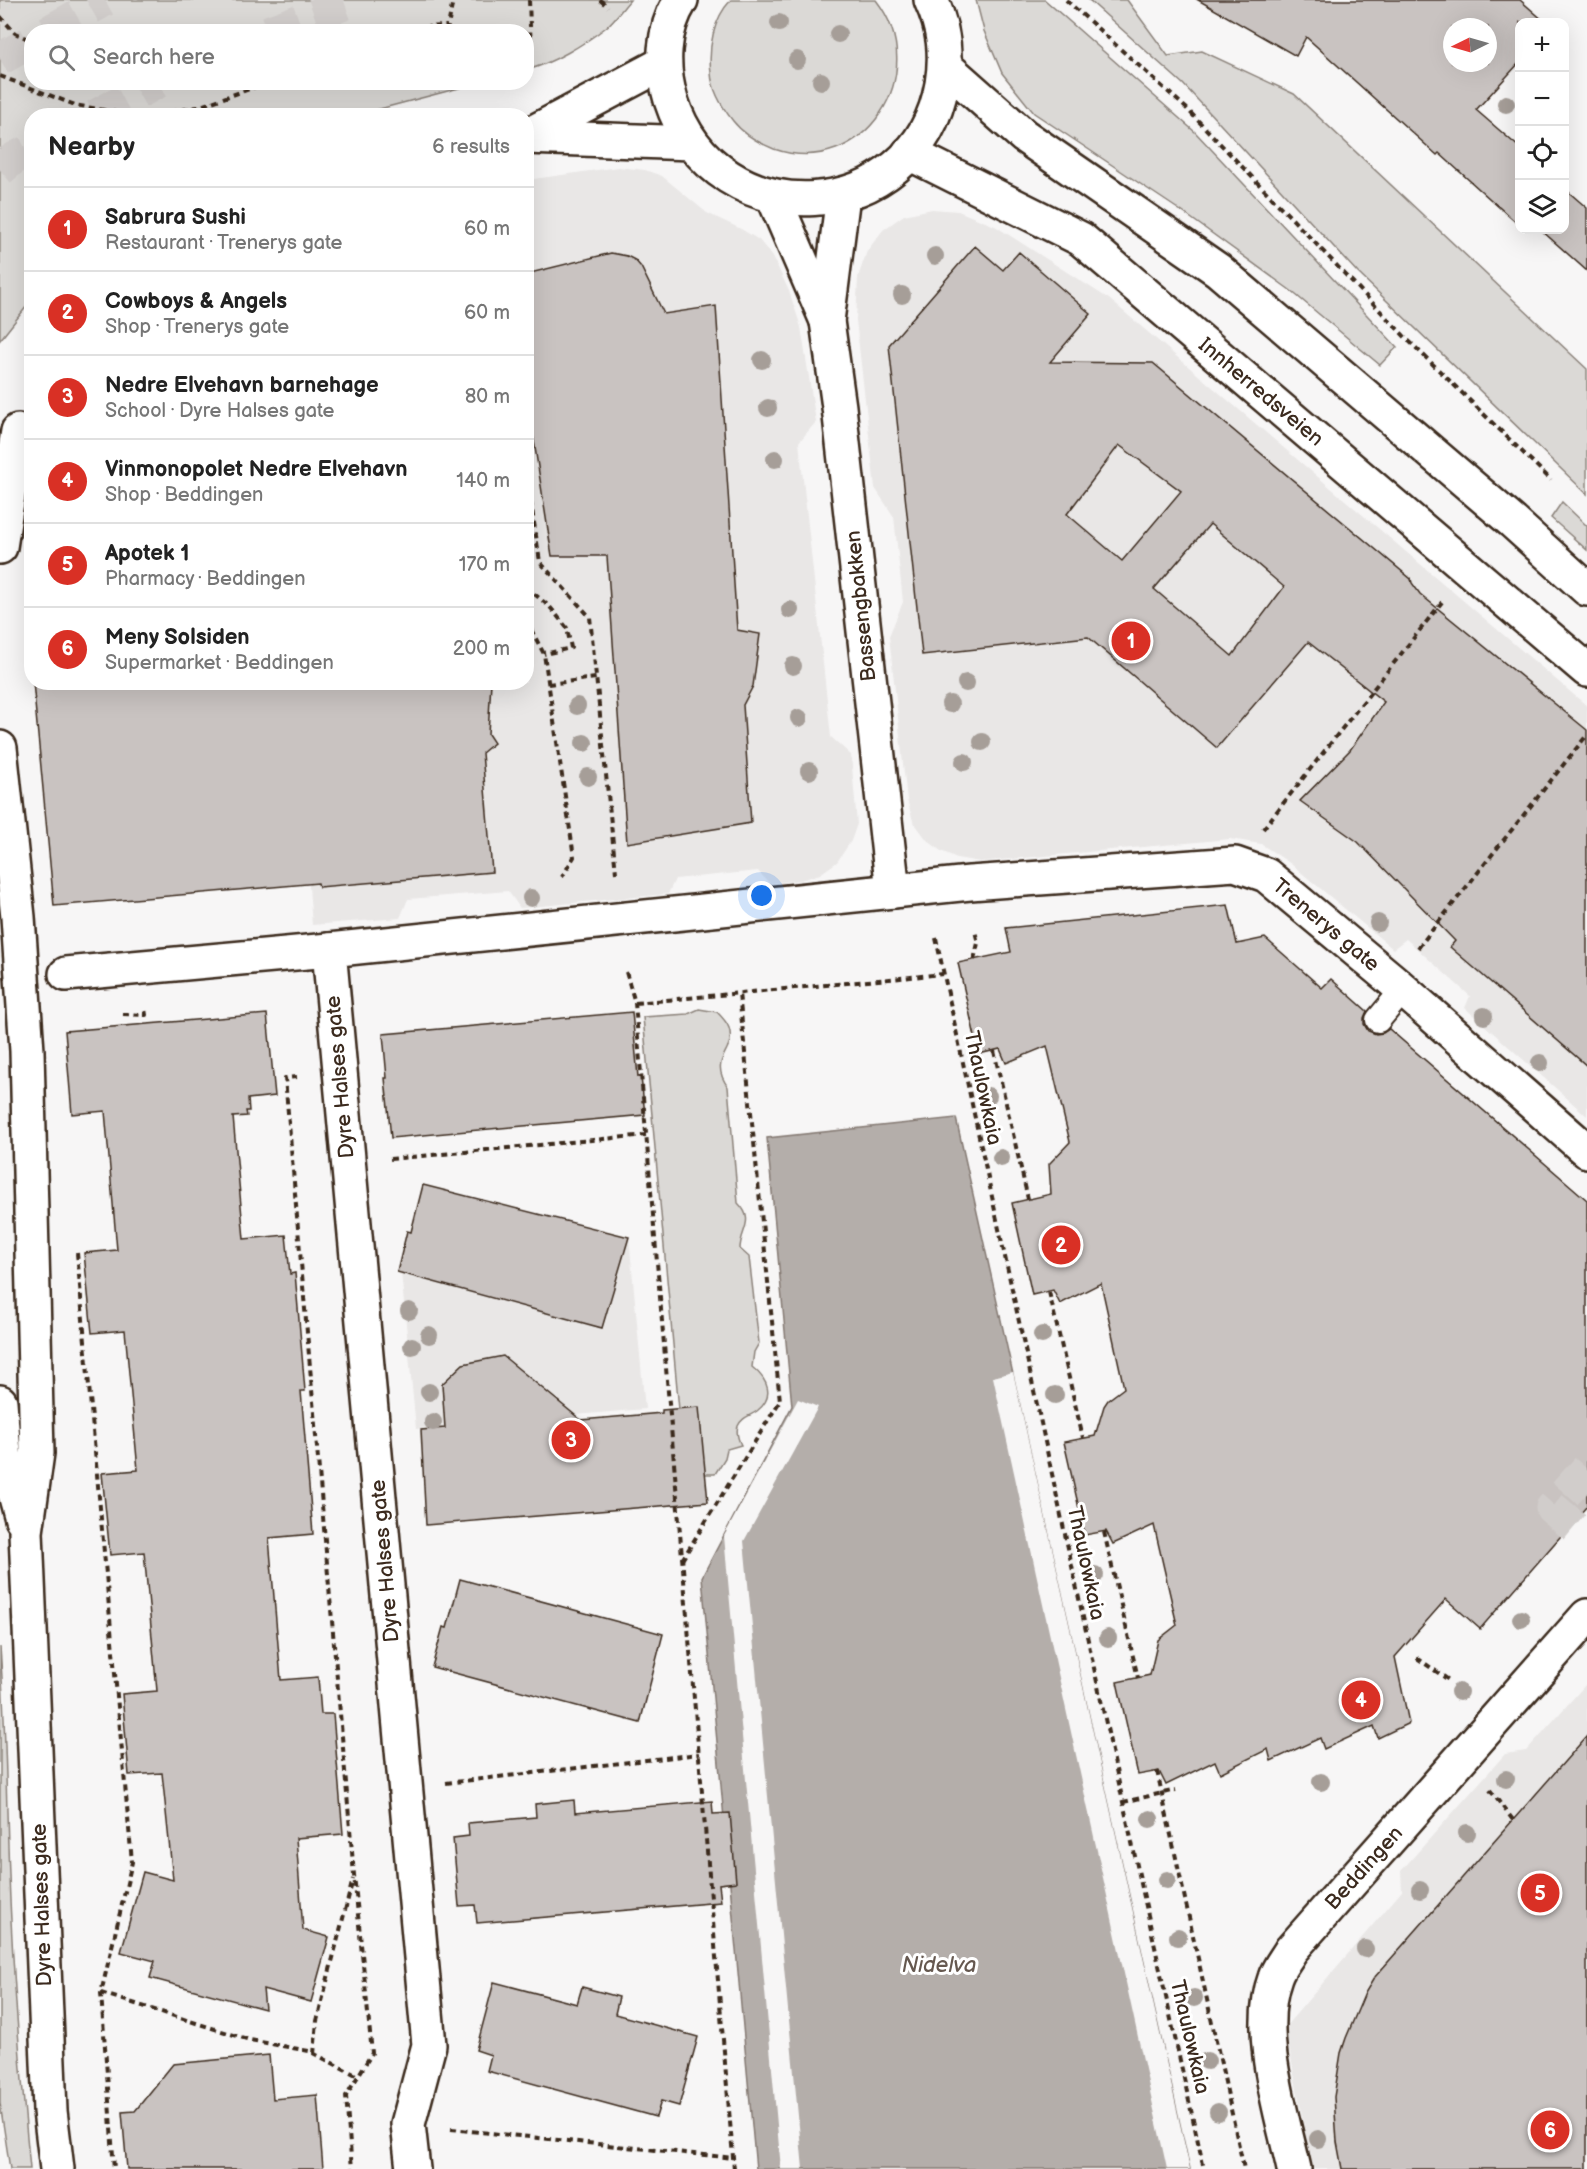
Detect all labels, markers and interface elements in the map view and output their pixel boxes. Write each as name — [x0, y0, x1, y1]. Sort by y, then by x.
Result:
north arrow — [1443, 18, 1497, 72]
map controls — [1515, 18, 1569, 234]
button: + — [1515, 18, 1569, 72]
search box — [24, 24, 534, 90]
icon: search — [45, 41, 78, 74]
text: Search here — [93, 44, 215, 71]
button: − — [1515, 72, 1569, 126]
button: locate — [1515, 126, 1569, 180]
text: Nearby — [48, 132, 135, 163]
text: 6 results — [432, 135, 510, 159]
button: layers — [1515, 180, 1569, 234]
text: Sabrura Sushi — [105, 204, 246, 231]
text: 1 — [63, 217, 72, 241]
text: 60 m — [464, 217, 510, 241]
text: Restaurant · Trenerys gate — [105, 231, 342, 255]
text: Cowboys & Angels — [105, 288, 287, 315]
text: 2 — [62, 301, 73, 325]
text: 60 m — [464, 301, 510, 325]
text: Shop · Trenerys gate — [105, 315, 289, 339]
street label: Innherredsveien — [1193, 332, 1329, 452]
text: Nedre Elvehavn barnehage — [105, 372, 379, 399]
text: 3 — [62, 385, 73, 409]
text: 80 m — [465, 385, 510, 409]
text: School · Dyre Halses gate — [105, 399, 334, 423]
text: Vinmonopolet Nedre Elvehavn — [105, 456, 407, 483]
text: 4 — [62, 469, 73, 493]
text: 140 m — [456, 469, 510, 493]
text: Shop · Beddingen — [105, 483, 263, 507]
street label: Bassengbakken — [841, 529, 881, 683]
text: Apotek 1 — [105, 540, 190, 567]
text: 5 — [62, 553, 73, 577]
text: 170 m — [459, 553, 510, 577]
text: Pharmacy · Beddingen — [105, 567, 305, 591]
pin: 1 — [1112, 618, 1150, 664]
text: Meny Solsiden — [105, 624, 250, 651]
text: 6 — [61, 637, 74, 661]
text: 200 m — [453, 637, 510, 661]
text: Supermarket · Beddingen — [105, 651, 334, 675]
street label: Trenerys gate — [1267, 873, 1385, 977]
your location — [747, 881, 776, 910]
street label: Dyre Halses gate — [320, 995, 360, 1159]
street label: Thaulowkaia — [959, 1029, 1007, 1147]
pin: 2 — [1042, 1222, 1080, 1268]
pin: 3 — [552, 1418, 590, 1462]
street label: Dyre Halses gate — [365, 1479, 405, 1643]
street label: Thaulowkaia — [1062, 1504, 1110, 1622]
pin: 4 — [1342, 1678, 1380, 1722]
street label: Beddingen — [1320, 1821, 1408, 1915]
street label: Dyre Halses gate — [27, 1823, 57, 1987]
pin: 5 — [1520, 1870, 1560, 1916]
water label: Nidelva — [902, 1952, 976, 1979]
street label: Thaulowkaia — [1165, 1978, 1215, 2096]
pin: 6 — [1530, 2108, 1570, 2152]

